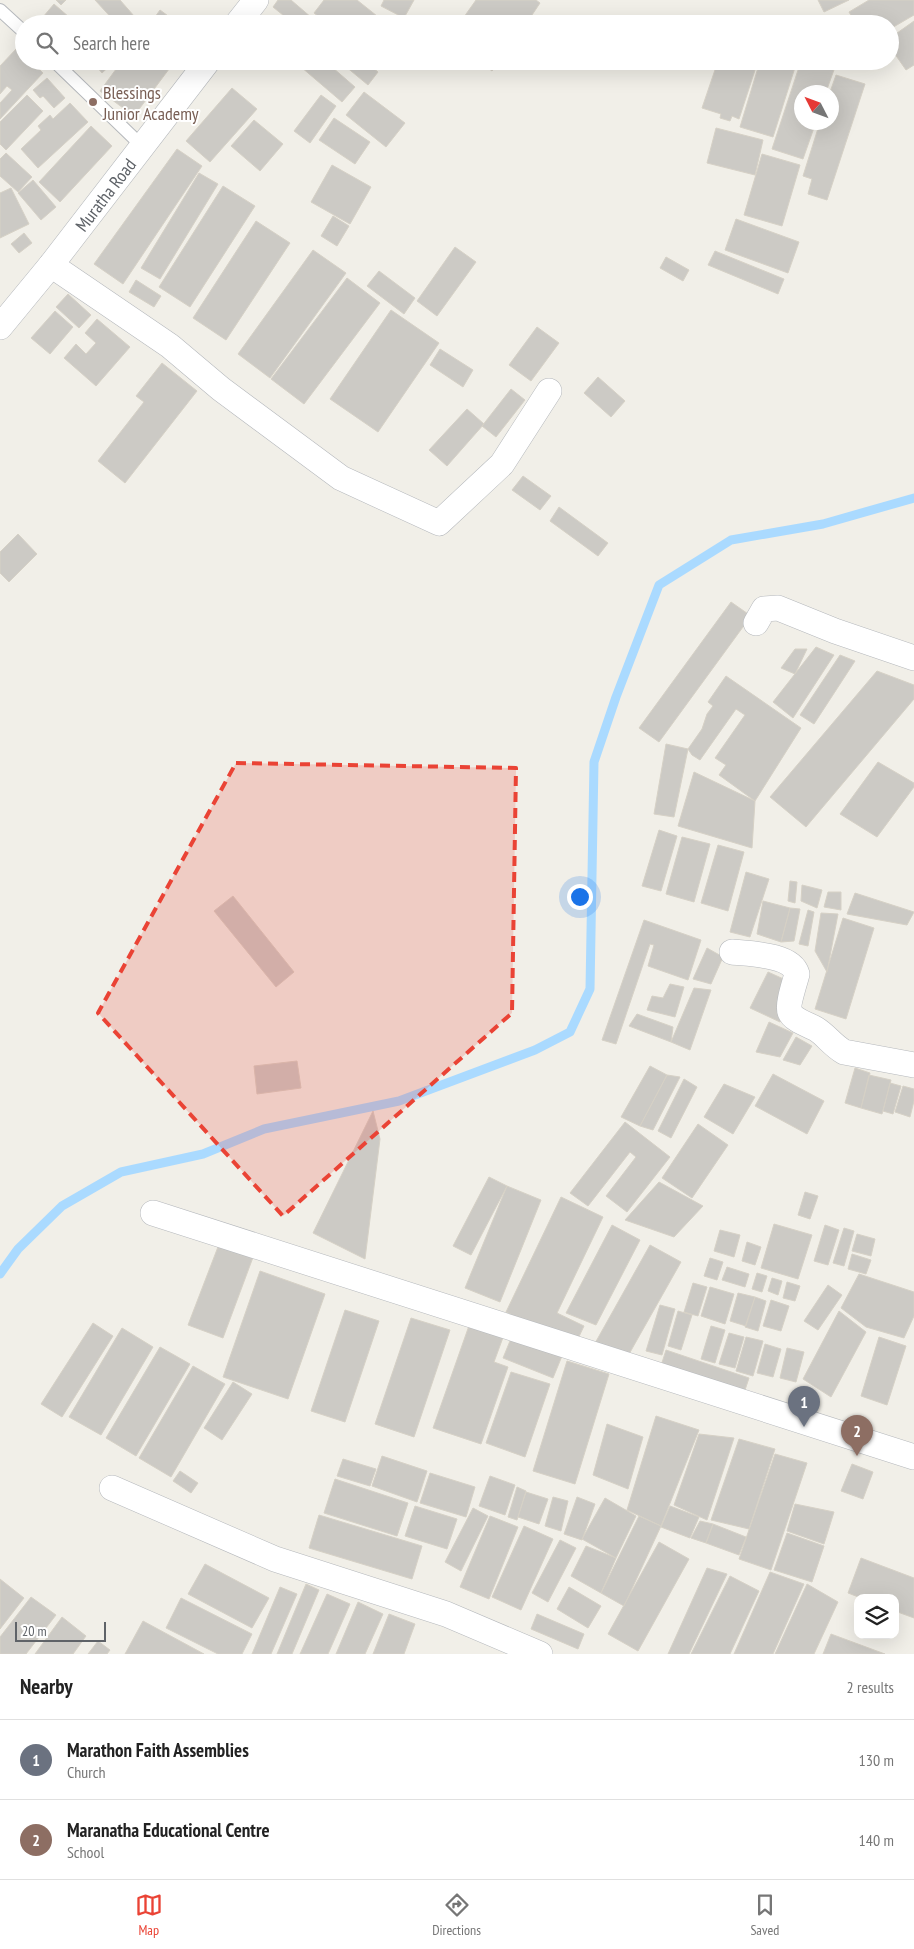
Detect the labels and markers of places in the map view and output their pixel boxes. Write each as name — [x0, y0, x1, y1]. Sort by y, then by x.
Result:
place label: Blessings Junior Academy — [102, 81, 199, 125]
marker: Blessings Junior Academy — [87, 96, 99, 108]
pin: 1 — [788, 1386, 820, 1427]
pin: 2 — [841, 1415, 873, 1456]

